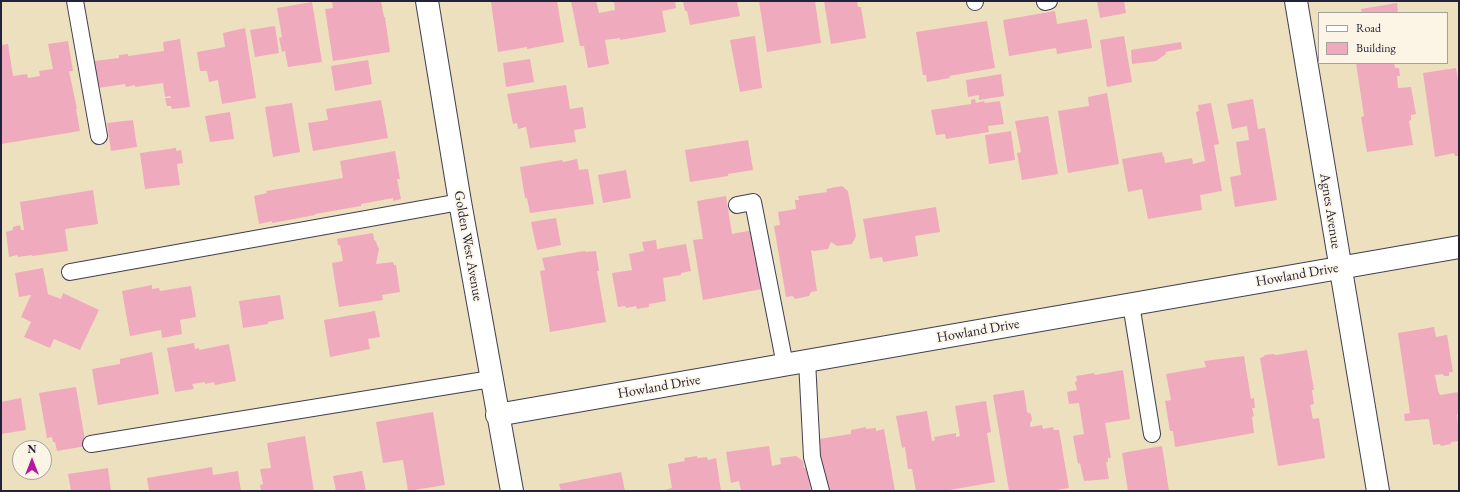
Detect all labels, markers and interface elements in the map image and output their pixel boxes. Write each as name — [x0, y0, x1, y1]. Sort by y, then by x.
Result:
legend — [1318, 12, 1448, 64]
text: Road — [1356, 20, 1381, 36]
text: Building — [1356, 40, 1396, 56]
street label: Agnes Avenue — [1316, 172, 1344, 250]
street label: Golden West Avenue — [450, 189, 486, 303]
street label: Howland Drive — [1254, 259, 1340, 291]
street label: Howland Drive — [935, 315, 1021, 347]
street label: Howland Drive — [616, 371, 702, 403]
north arrow — [12, 440, 52, 480]
text: N — [28, 442, 36, 456]

